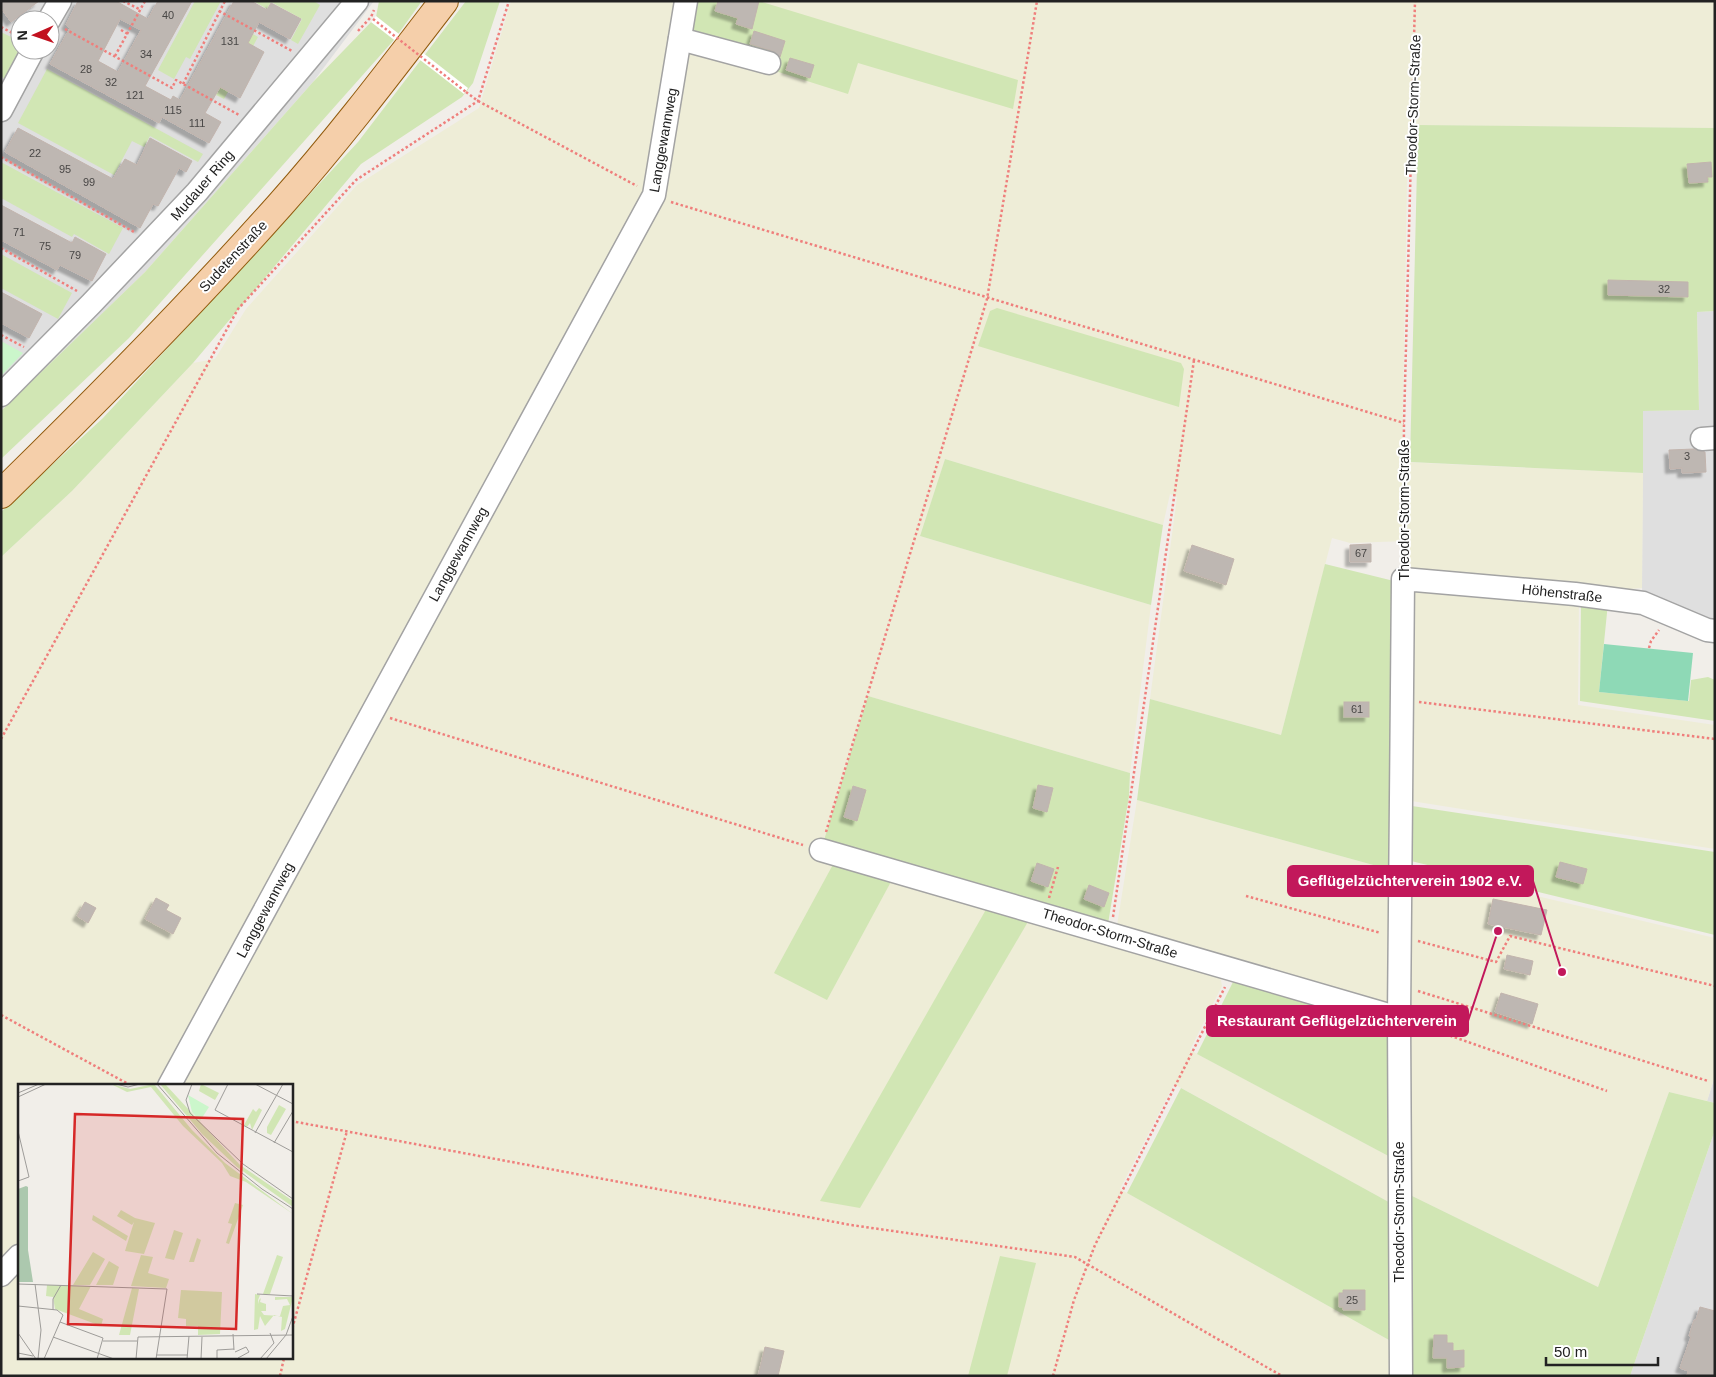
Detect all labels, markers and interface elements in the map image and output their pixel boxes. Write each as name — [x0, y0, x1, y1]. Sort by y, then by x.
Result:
house number: 40 — [162, 9, 174, 21]
north arrow — [10, 10, 60, 60]
text: N — [14, 30, 30, 41]
street label: Theodor-Storm-Straße — [1403, 34, 1423, 176]
house number: 131 — [221, 35, 239, 47]
house number: 34 — [140, 48, 152, 60]
house number: 28 — [80, 63, 92, 75]
house number: 32 — [105, 76, 117, 88]
street label: Langgewannweg — [646, 86, 680, 194]
house number: 121 — [126, 89, 144, 101]
house number: 115 — [164, 104, 182, 116]
house number: 111 — [189, 117, 205, 129]
house number: 22 — [29, 147, 41, 159]
street label: Mudauer Ring — [167, 147, 237, 223]
house number: 95 — [59, 163, 71, 175]
house number: 99 — [83, 176, 95, 188]
street label: Sudetenstraße — [196, 217, 270, 295]
house number: 71 — [13, 226, 25, 238]
house number: 75 — [39, 240, 51, 252]
house number: 79 — [69, 249, 81, 261]
house number: 32 — [1658, 283, 1670, 295]
street label: Theodor-Storm-Straße — [1396, 439, 1412, 580]
house number: 3 — [1684, 450, 1690, 462]
street label: Langgewannweg — [425, 504, 491, 604]
house number: 67 — [1355, 547, 1367, 559]
street label: Höhenstraße — [1521, 581, 1603, 605]
house number: 61 — [1351, 703, 1363, 715]
street label: Langgewannweg — [233, 860, 297, 960]
callout: Geflügelzüchterverein 1902 e.V. — [1288, 866, 1533, 896]
text: Geflügelzüchterverein 1902 e.V. — [1298, 872, 1522, 889]
street label: Theodor-Storm-Straße — [1040, 905, 1180, 961]
callout: Restaurant Geflügelzüchterverein — [1207, 1006, 1468, 1036]
text: Restaurant Geflügelzüchterverein — [1217, 1012, 1457, 1029]
inset map — [18, 1084, 292, 1360]
street label: Theodor-Storm-Straße — [1391, 1141, 1407, 1282]
house number: 25 — [1346, 1294, 1358, 1306]
scale bar — [1546, 1334, 1658, 1366]
text: 50 m — [1554, 1343, 1587, 1360]

